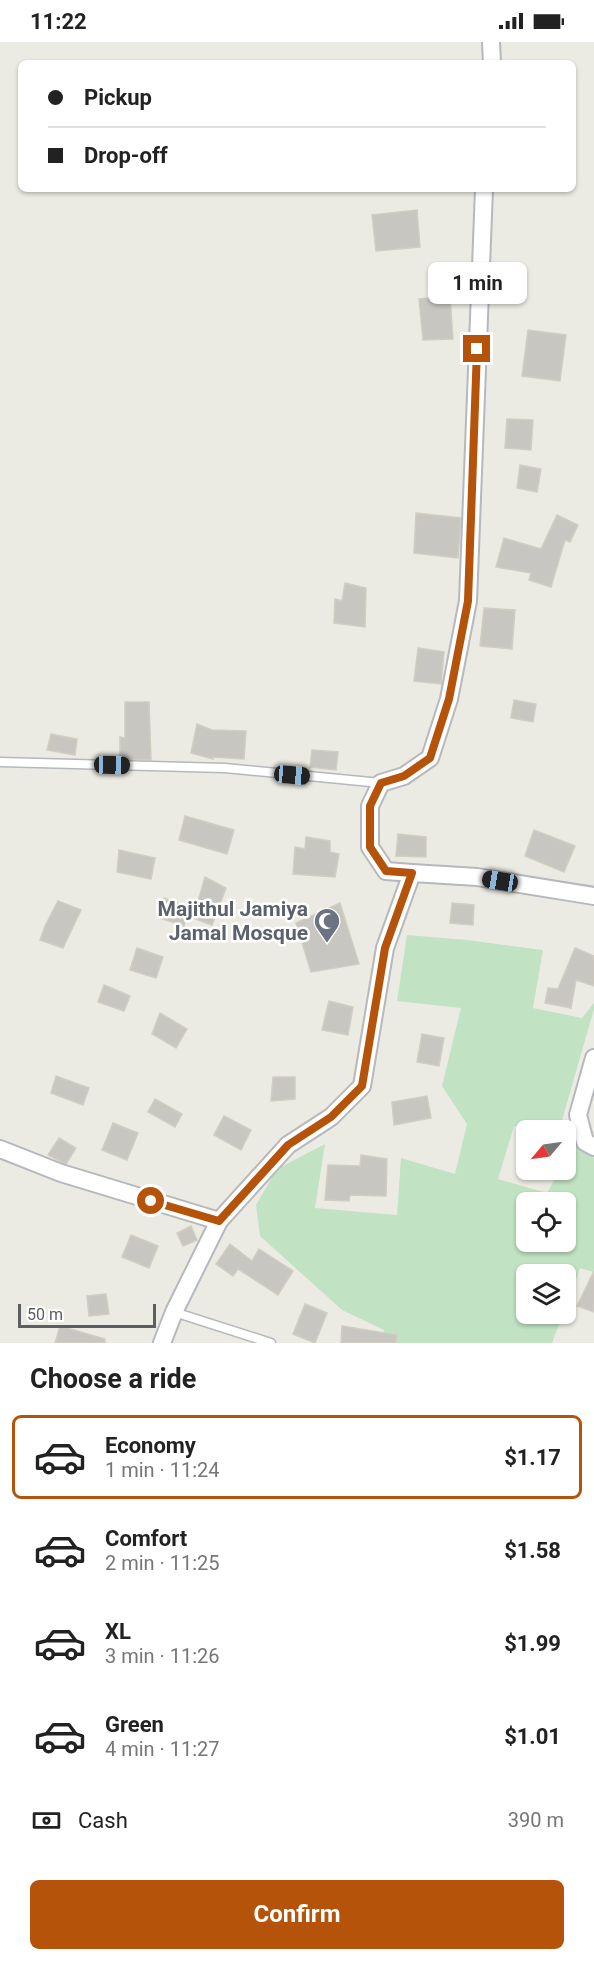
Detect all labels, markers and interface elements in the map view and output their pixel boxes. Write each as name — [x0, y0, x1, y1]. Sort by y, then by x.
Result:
text: 11:22 — [30, 9, 87, 34]
text: Pickup — [84, 85, 152, 110]
text: Drop-off — [84, 143, 168, 168]
callout: 1 min — [428, 262, 526, 304]
text: 1 min — [452, 271, 503, 295]
route end — [463, 335, 490, 362]
car — [94, 756, 130, 774]
car — [273, 764, 311, 786]
car — [481, 869, 519, 893]
place label: Majithul Jamiya Jamal Mosque — [158, 897, 308, 945]
mosque icon: Majithul Jamiya Jamal Mosque — [312, 906, 342, 944]
north arrow — [516, 1120, 576, 1180]
map controls — [516, 1120, 576, 1324]
route start — [137, 1187, 164, 1214]
button: locate — [516, 1192, 576, 1252]
button: layers — [516, 1264, 576, 1324]
scale bar — [18, 1301, 156, 1328]
text: 50 m — [27, 1305, 63, 1324]
text: Choose a ride — [30, 1363, 196, 1395]
icon: car — [33, 1430, 87, 1484]
text: Economy — [105, 1433, 196, 1458]
text: $1.17 — [504, 1445, 561, 1470]
text: 1 min · 11:24 — [105, 1458, 220, 1482]
icon: car — [33, 1523, 87, 1577]
text: Comfort — [105, 1526, 187, 1551]
text: $1.58 — [504, 1538, 561, 1563]
text: 2 min · 11:25 — [105, 1551, 220, 1575]
icon: car — [33, 1616, 87, 1670]
text: XL — [105, 1619, 131, 1644]
text: $1.99 — [504, 1631, 561, 1656]
text: 3 min · 11:26 — [105, 1644, 220, 1668]
icon: car — [33, 1709, 87, 1763]
text: Green — [105, 1712, 164, 1737]
text: $1.01 — [504, 1724, 561, 1749]
text: 4 min · 11:27 — [105, 1737, 220, 1761]
icon: cash — [30, 1804, 63, 1837]
text: Cash — [78, 1808, 128, 1833]
text: 390 m — [508, 1808, 564, 1832]
button: Confirm — [30, 1880, 564, 1949]

